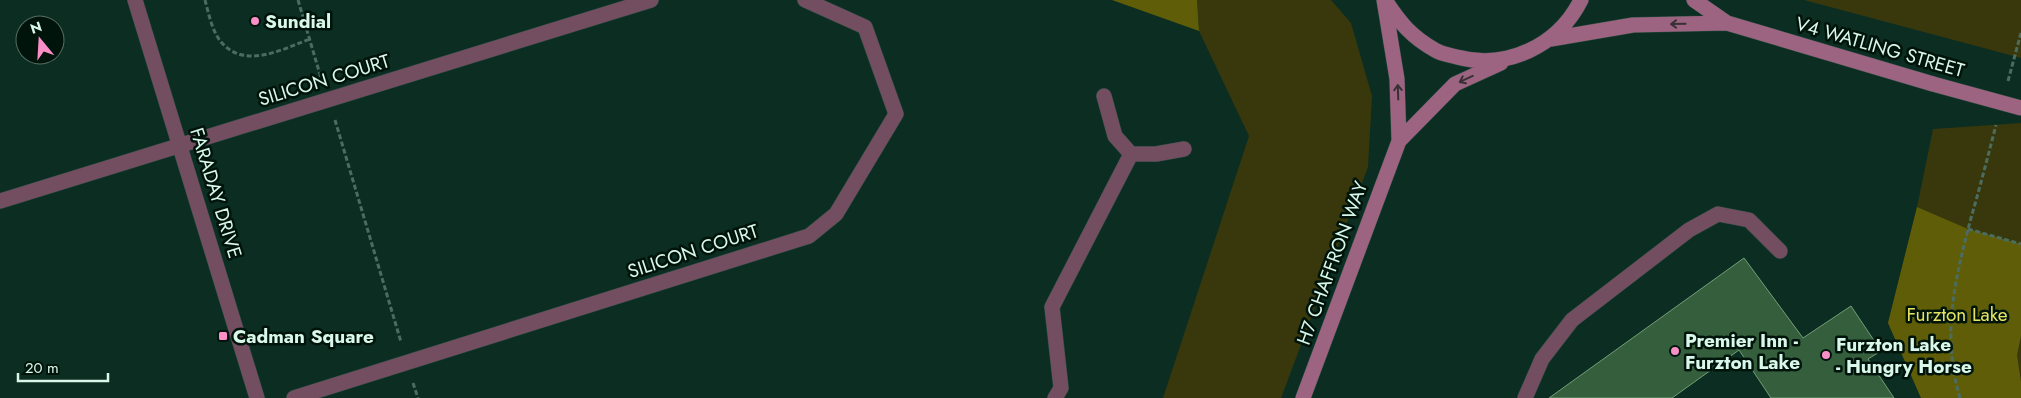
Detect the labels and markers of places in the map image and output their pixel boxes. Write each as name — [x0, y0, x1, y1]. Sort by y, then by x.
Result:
place label: Sundial — [265, 8, 331, 35]
marker: Sundial — [249, 15, 261, 27]
place label: Cadman Square — [233, 323, 374, 350]
place label: Premier Inn - Furzton Lake — [1685, 327, 1800, 376]
marker: Cadman Square — [217, 330, 229, 342]
place label: Furzton Lake - Hungry Horse — [1836, 331, 1972, 380]
marker: Premier Inn - Furzton Lake — [1669, 345, 1681, 357]
marker: Furzton Lake - Hungry Horse — [1820, 349, 1832, 361]

